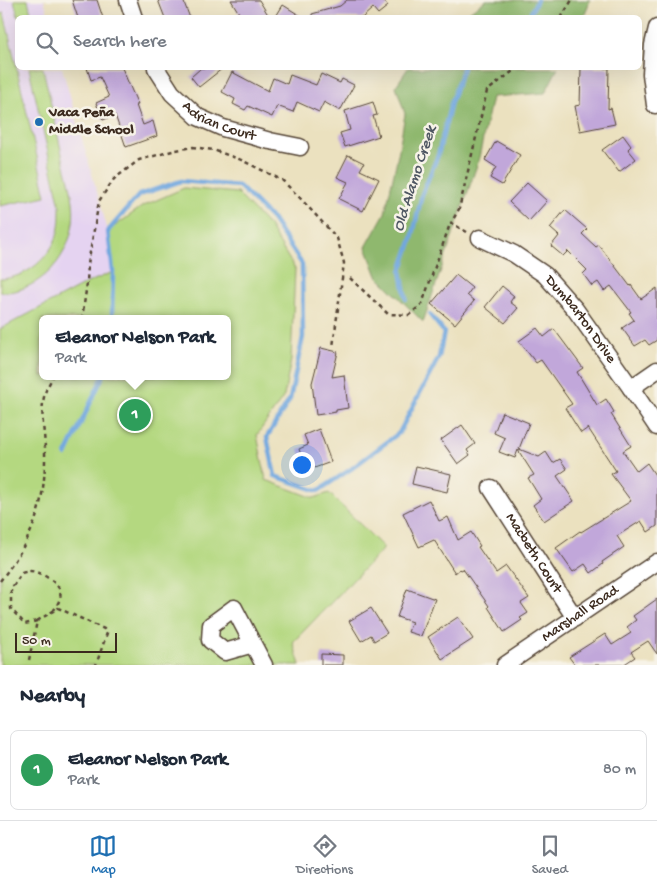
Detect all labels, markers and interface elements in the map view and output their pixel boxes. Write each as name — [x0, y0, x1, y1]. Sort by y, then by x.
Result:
search box — [15, 15, 642, 70]
icon: search — [33, 29, 61, 57]
text: Search here — [73, 31, 167, 54]
street label: Adrian Court — [178, 98, 259, 146]
place label: Vaca Peña Middle School — [48, 104, 135, 139]
marker: Vaca Peña Middle School — [33, 116, 45, 128]
water label: Old Alamo Creek — [390, 122, 443, 234]
street label: Dumbarton Drive — [540, 271, 620, 367]
popup — [39, 315, 231, 380]
text: Eleanor Nelson Park — [55, 327, 215, 350]
text: Park — [55, 350, 86, 369]
pin: 1 — [119, 396, 151, 434]
your location — [289, 452, 315, 478]
street label: Macbeth Court — [501, 510, 567, 598]
street label: Marshall Road — [538, 581, 623, 646]
scale bar — [15, 630, 118, 653]
text: 50 m — [22, 633, 51, 650]
text: Nearby — [20, 685, 85, 710]
text: Eleanor Nelson Park — [68, 749, 228, 772]
text: 1 — [34, 761, 40, 780]
text: 80 m — [603, 761, 636, 780]
text: Park — [68, 772, 99, 791]
tab: Map — [89, 832, 117, 879]
tab: Directions — [296, 832, 353, 879]
tab: Saved — [532, 832, 568, 879]

